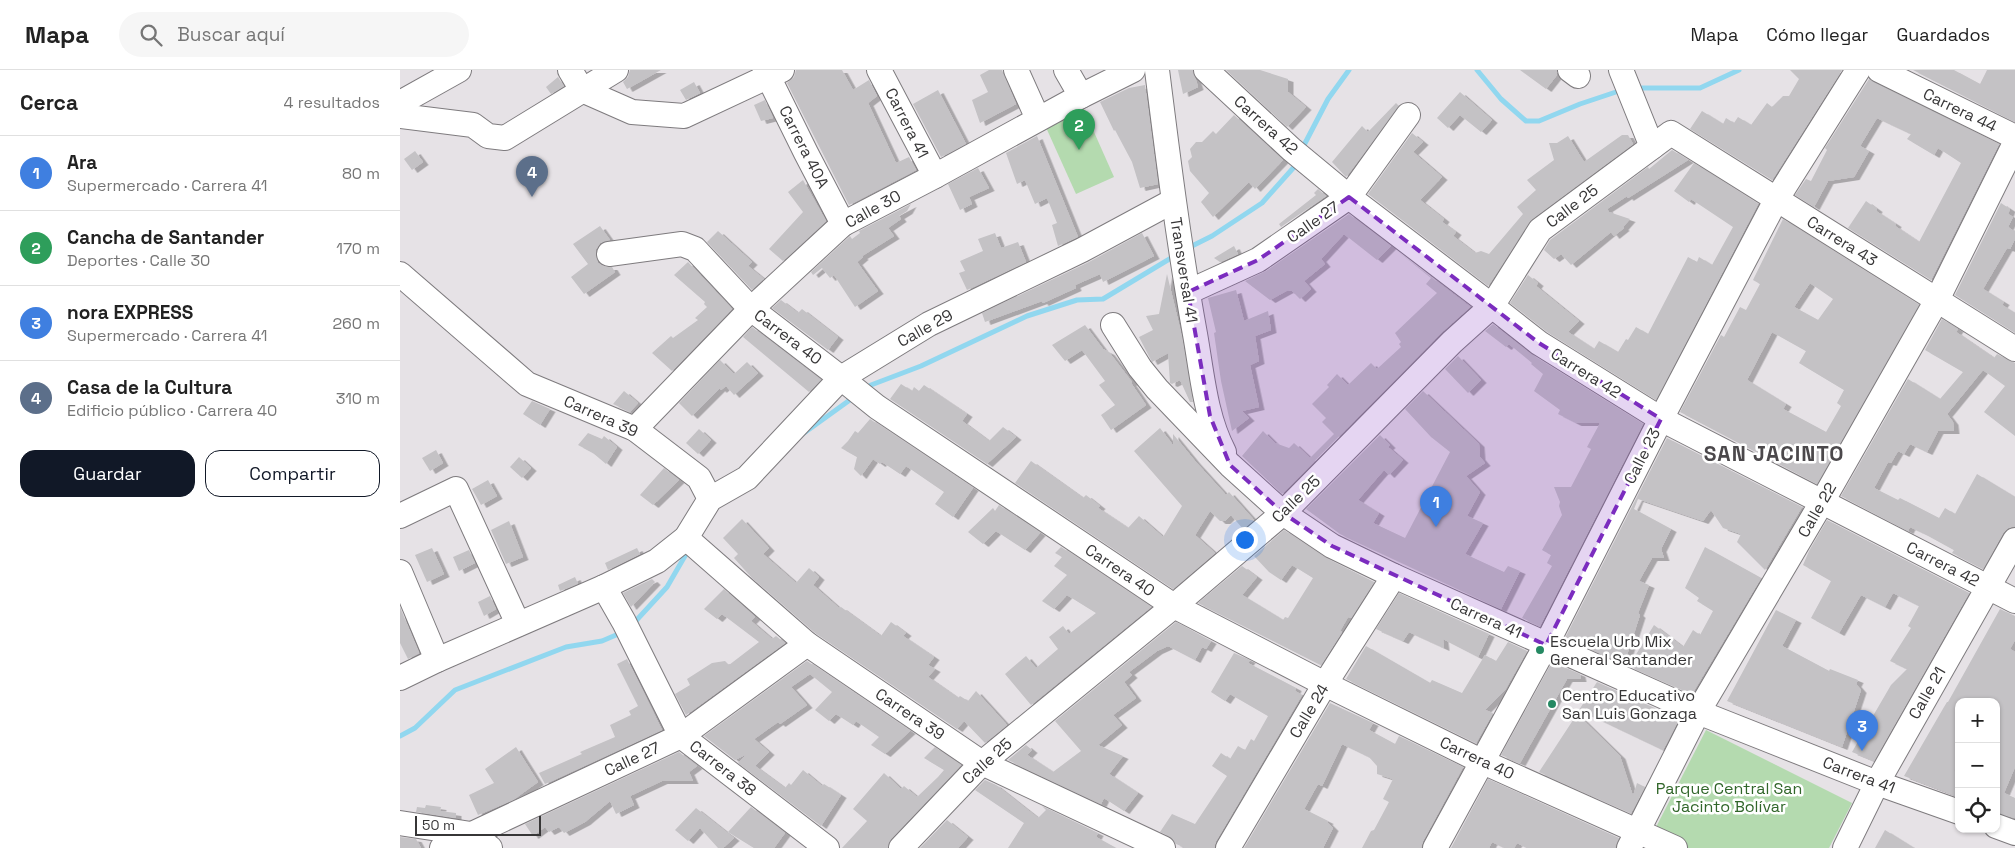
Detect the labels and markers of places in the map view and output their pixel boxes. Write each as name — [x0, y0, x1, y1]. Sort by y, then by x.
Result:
pin: 2 — [1063, 109, 1095, 150]
pin: 4 — [516, 156, 548, 197]
pin: 1 — [1420, 486, 1452, 527]
place label: Escuela Urb Mix General Santander — [1550, 631, 1693, 670]
marker: Escuela Urb Mix General Santander — [1534, 644, 1546, 656]
place label: Centro Educativo San Luis Gonzaga — [1562, 685, 1697, 724]
marker: Centro Educativo San Luis Gonzaga — [1546, 698, 1558, 710]
pin: 3 — [1846, 710, 1878, 751]

